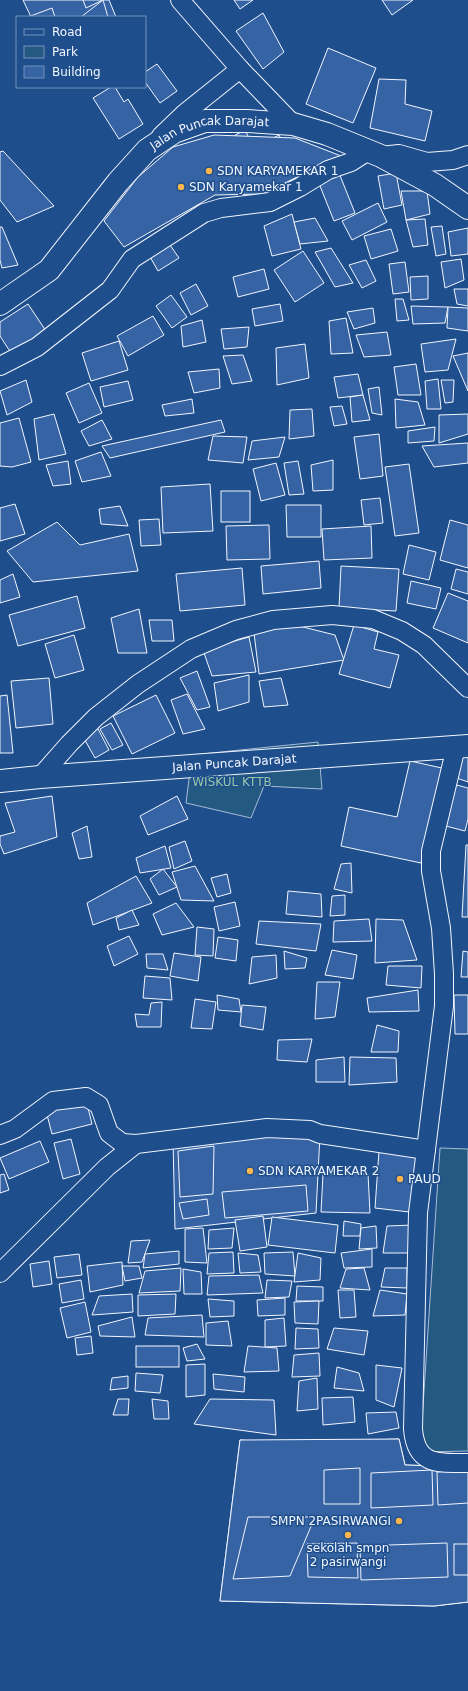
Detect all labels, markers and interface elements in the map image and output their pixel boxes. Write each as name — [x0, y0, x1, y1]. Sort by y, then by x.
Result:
legend — [16, 16, 146, 88]
text: Road — [52, 25, 82, 39]
text: Park — [52, 45, 78, 59]
text: Building — [52, 65, 101, 79]
street label: Jalan Puncak Darajat — [147, 114, 270, 154]
place label: SDN KARYAMEKAR 1 — [217, 164, 338, 178]
marker: SDN KARYAMEKAR 1 — [204, 166, 214, 176]
place label: SDN Karyamekar 1 — [189, 180, 303, 194]
marker: SDN Karyamekar 1 — [176, 182, 186, 192]
street label: Jalan Puncak Darajat — [171, 751, 297, 774]
park label: WISKUL KTTB — [192, 775, 272, 789]
place label: SDN KARYAMEKAR 2 — [258, 1164, 379, 1178]
marker: SDN KARYAMEKAR 2 — [245, 1166, 255, 1176]
place label: PAUD — [408, 1172, 441, 1186]
marker: PAUD — [395, 1174, 405, 1184]
place label: SMPN 2PASIRWANGI — [270, 1514, 391, 1528]
marker: SMPN 2PASIRWANGI — [394, 1516, 404, 1526]
marker: sekolah smpn 2 pasirwangi — [343, 1530, 353, 1540]
place label: sekolah smpn 2 pasirwangi — [307, 1541, 389, 1569]

